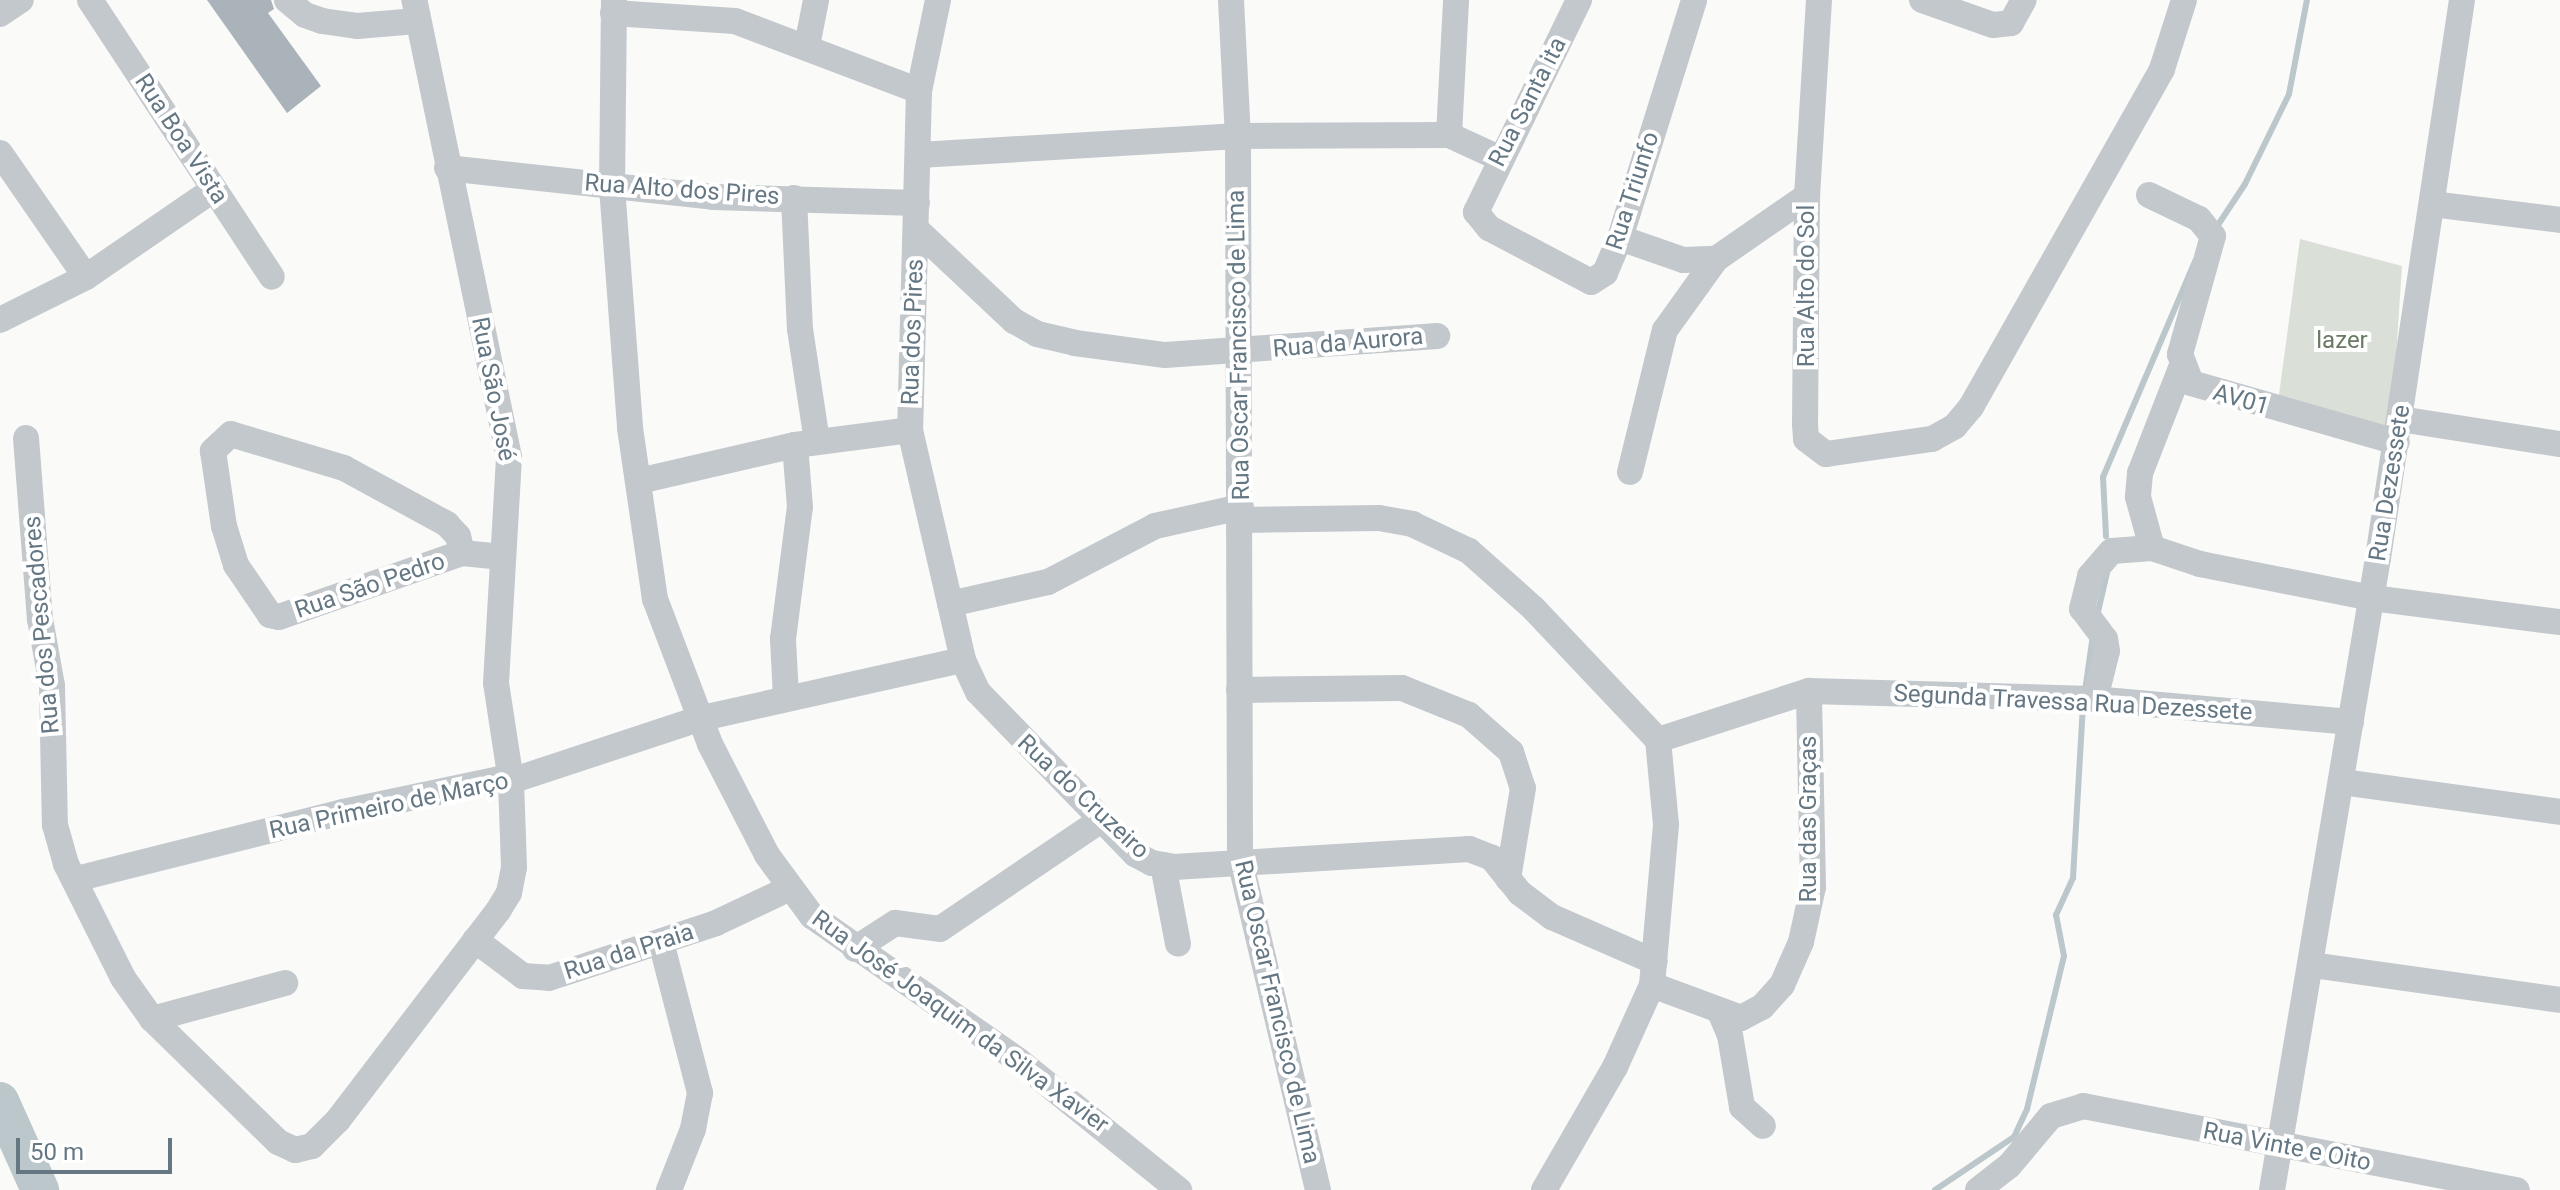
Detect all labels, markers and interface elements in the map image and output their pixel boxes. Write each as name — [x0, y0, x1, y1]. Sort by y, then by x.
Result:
street label: Rua Santa ita — [1483, 33, 1573, 171]
street label: Rua Boa Vista — [128, 69, 234, 209]
street label: Rua Triunfo — [1600, 128, 1666, 254]
street label: Rua Alto dos Pires — [584, 169, 780, 211]
street label: Rua Oscar Francisco de Lima — [1222, 189, 1256, 501]
street label: Rua Alto do Sol — [1793, 205, 1821, 367]
street label: Rua dos Pires — [896, 258, 930, 406]
street label: Rua São José — [465, 315, 521, 463]
street label: Rua da Aurora — [1272, 322, 1424, 364]
park label: lazer — [2316, 327, 2368, 355]
street label: AV01 — [2210, 378, 2272, 422]
street label: Rua Dezessete — [2363, 403, 2417, 563]
street label: Rua dos Pescadores — [18, 515, 66, 735]
street label: Rua São Pedro — [291, 547, 449, 625]
street label: Segunda Travessa Rua Dezessete — [1893, 679, 2253, 727]
street label: Rua do Cruzeiro — [1011, 729, 1155, 865]
street label: Rua das Graças — [1795, 735, 1823, 903]
street label: Rua Primeiro de Março — [267, 767, 511, 845]
street label: Rua Oscar Francisco de Lima — [1228, 857, 1326, 1167]
street label: Rua José Joaquim da Silva Xavier — [806, 905, 1114, 1139]
street label: Rua da Praia — [561, 918, 697, 986]
street label: Rua Vinte e Oito — [2201, 1117, 2373, 1177]
scale bar — [20, 1122, 176, 1172]
text: 50 m — [30, 1138, 84, 1166]

